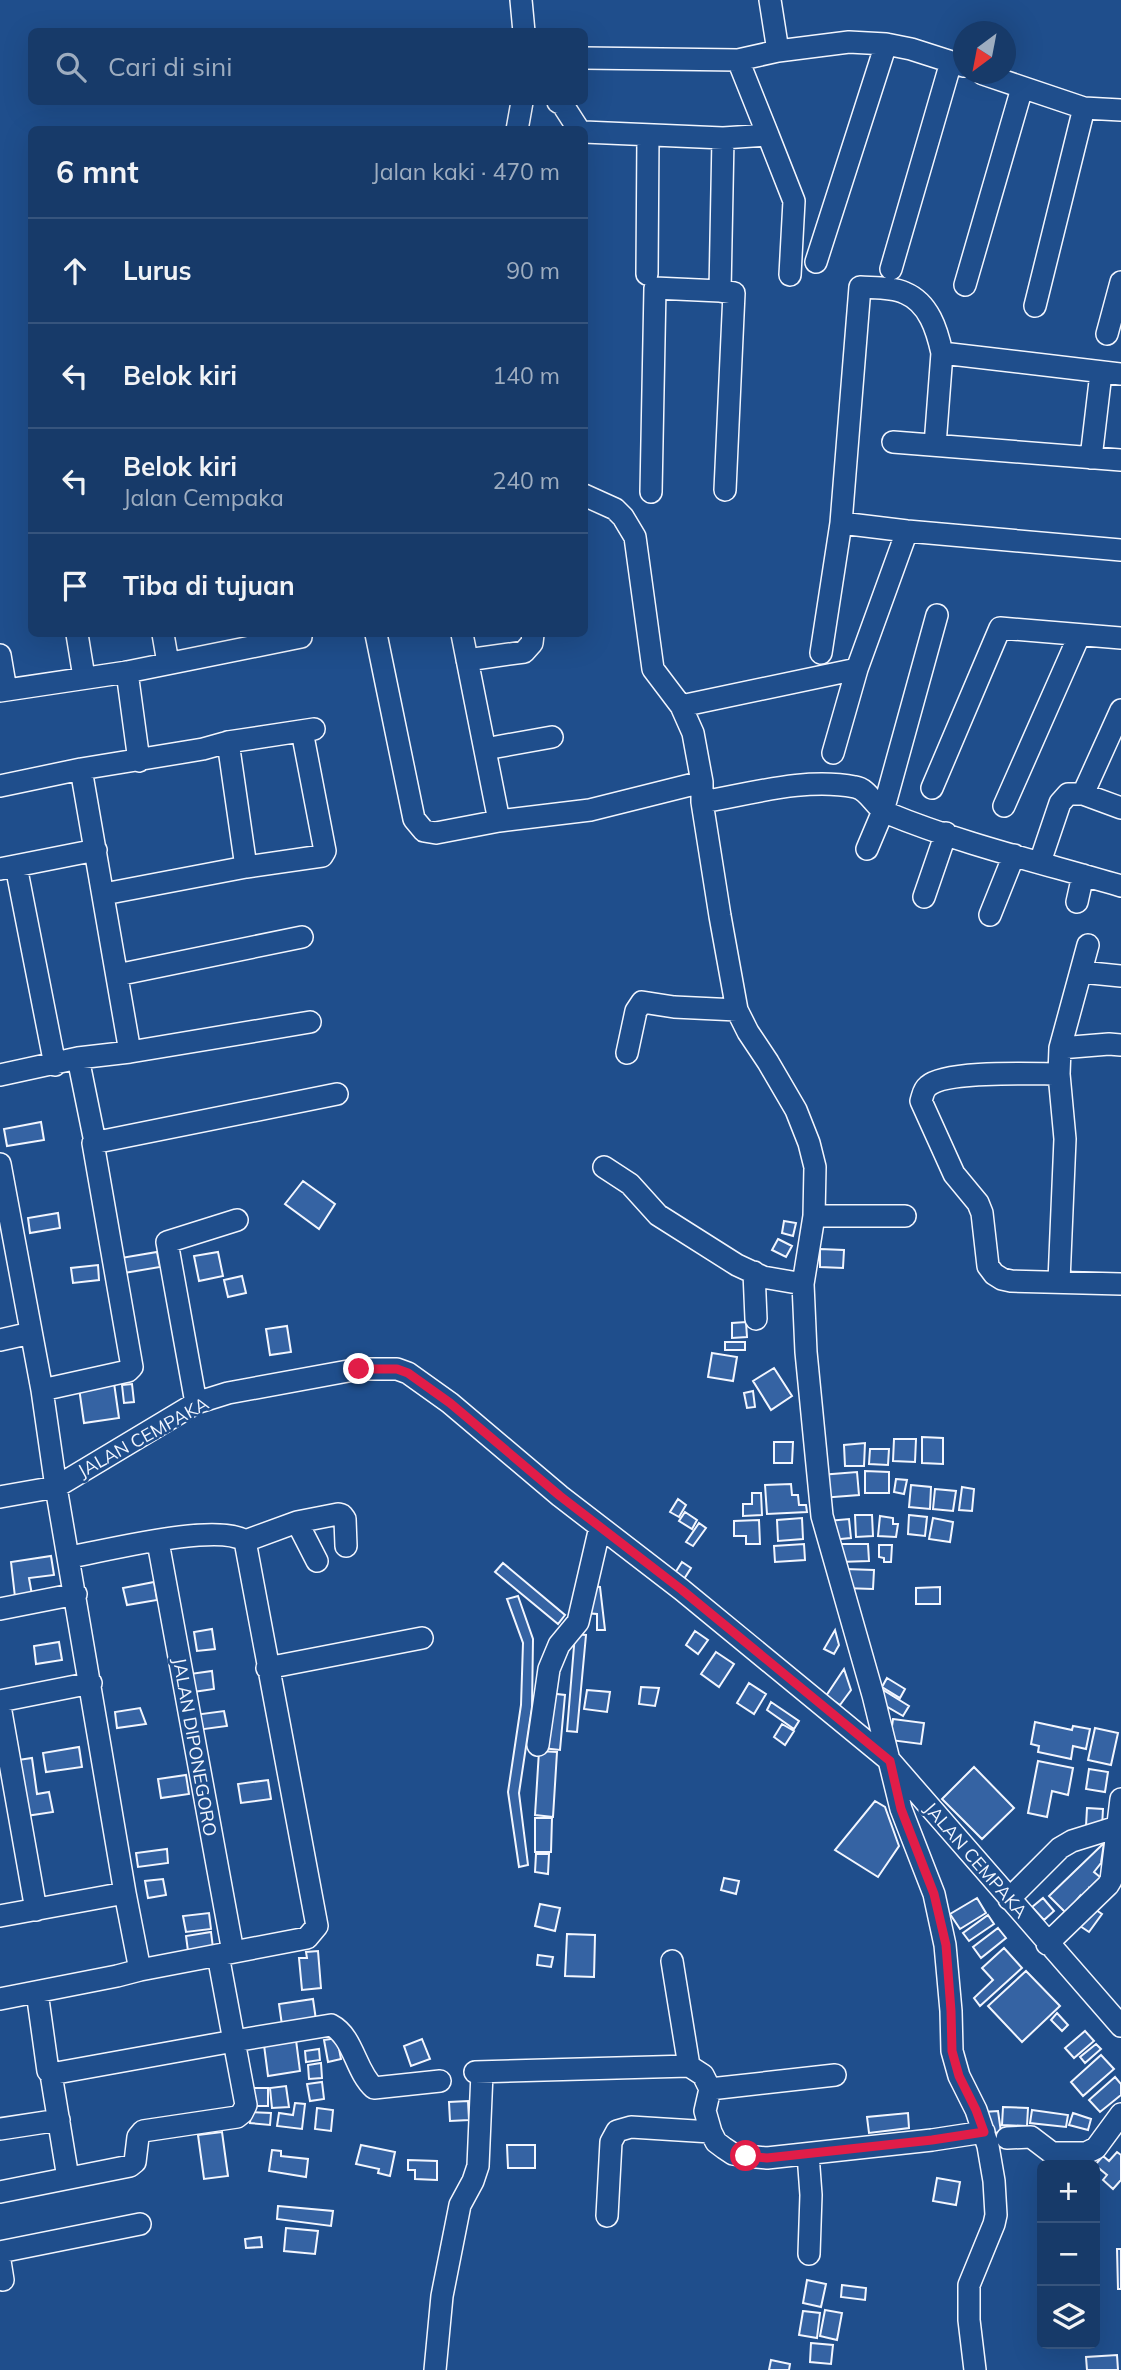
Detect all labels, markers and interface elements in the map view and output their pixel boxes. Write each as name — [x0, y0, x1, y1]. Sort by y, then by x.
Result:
north arrow — [953, 21, 1016, 84]
search box — [28, 28, 588, 105]
icon: search — [52, 48, 90, 86]
text: Cari di sini — [108, 50, 232, 83]
text: 6 mnt — [56, 153, 139, 191]
text: Jalan kaki · 470 m — [372, 157, 560, 186]
icon: ahead — [56, 252, 94, 290]
text: Lurus — [123, 254, 192, 287]
text: 90 m — [506, 256, 560, 285]
icon: left — [56, 357, 94, 395]
text: Belok kiri — [123, 359, 237, 392]
text: 140 m — [492, 361, 560, 390]
text: Belok kiri — [123, 450, 237, 483]
icon: left — [56, 462, 94, 500]
text: 240 m — [492, 466, 560, 495]
text: Jalan Cempaka — [123, 483, 284, 512]
icon: arrive — [56, 567, 94, 605]
text: Tiba di tujuan — [123, 569, 295, 602]
route end — [343, 1353, 374, 1384]
street label: JALAN CEMPAKA — [74, 1392, 212, 1482]
street label: JALAN DIPONEGORO — [168, 1656, 222, 1838]
street label: JALAN CEMPAKA — [919, 1797, 1033, 1923]
route start — [730, 2140, 761, 2171]
map controls — [1037, 2160, 1100, 2349]
button: + — [1037, 2160, 1100, 2223]
button: − — [1037, 2223, 1100, 2286]
button: layers — [1037, 2286, 1100, 2349]

